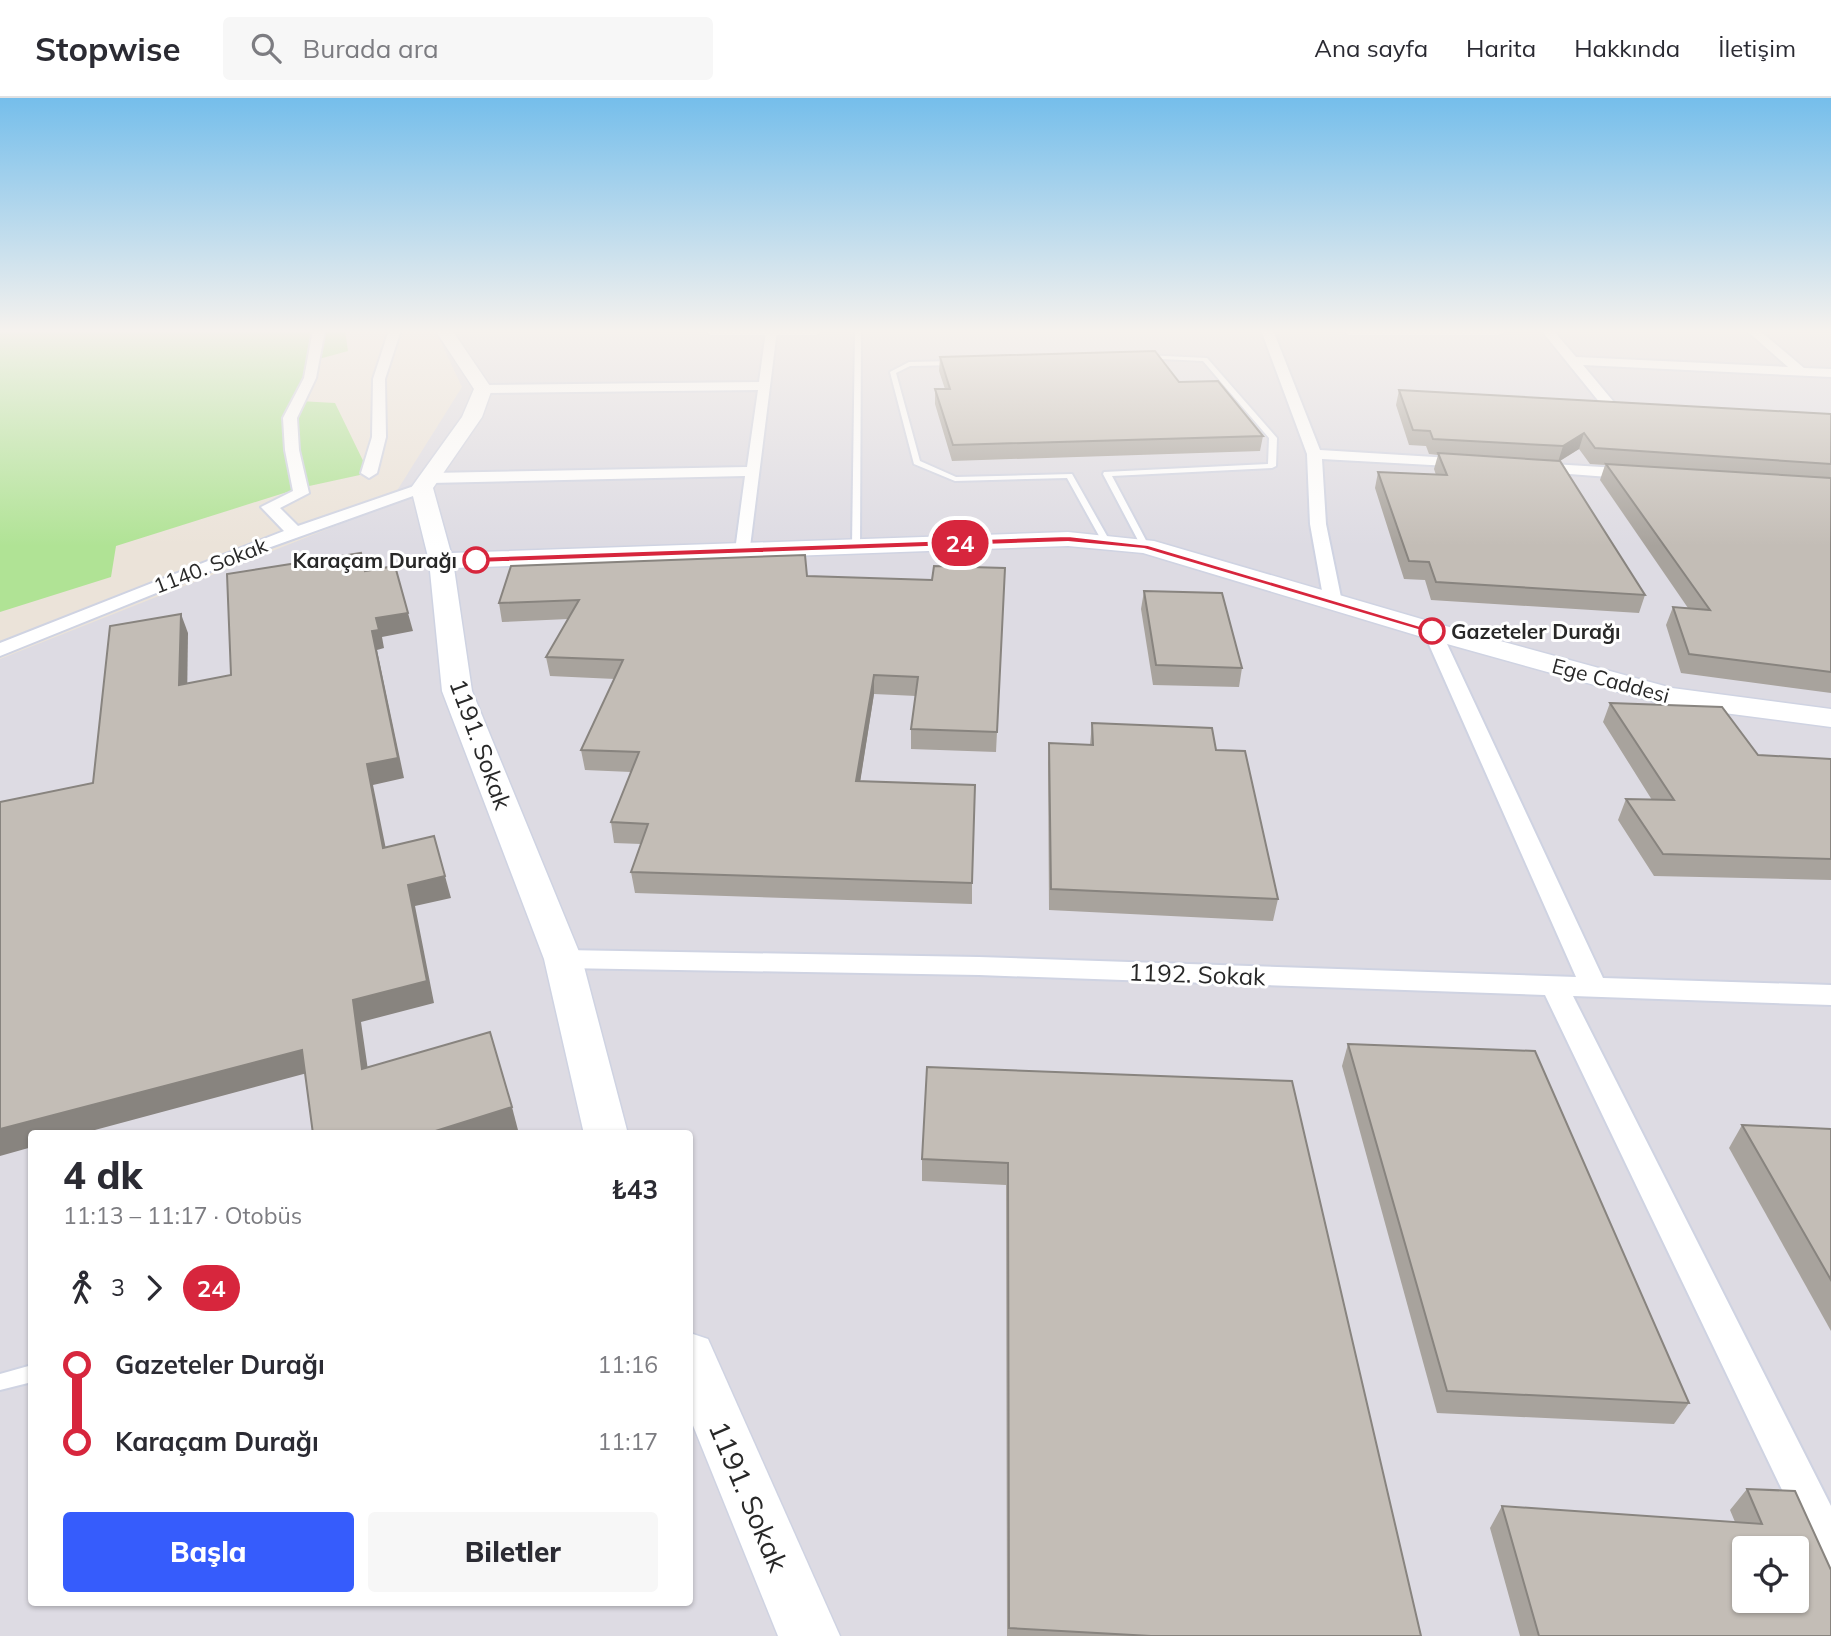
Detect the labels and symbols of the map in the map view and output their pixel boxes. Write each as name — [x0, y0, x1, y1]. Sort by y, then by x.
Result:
line badge: 24 — [928, 520, 992, 566]
street label: 1140. Sokak — [149, 531, 271, 599]
place label: Karaçam Durağı — [292, 547, 457, 573]
marker: Karaçam Durağı — [463, 547, 489, 573]
marker: Gazeteler Durağı — [1419, 618, 1445, 644]
place label: Gazeteler Durağı — [1451, 618, 1620, 644]
street label: Ege Caddesi — [1549, 652, 1673, 708]
street label: 1191. Sokak — [443, 675, 519, 814]
street label: 1192. Sokak — [1128, 957, 1267, 991]
street label: 1191. Sokak — [702, 1416, 797, 1577]

